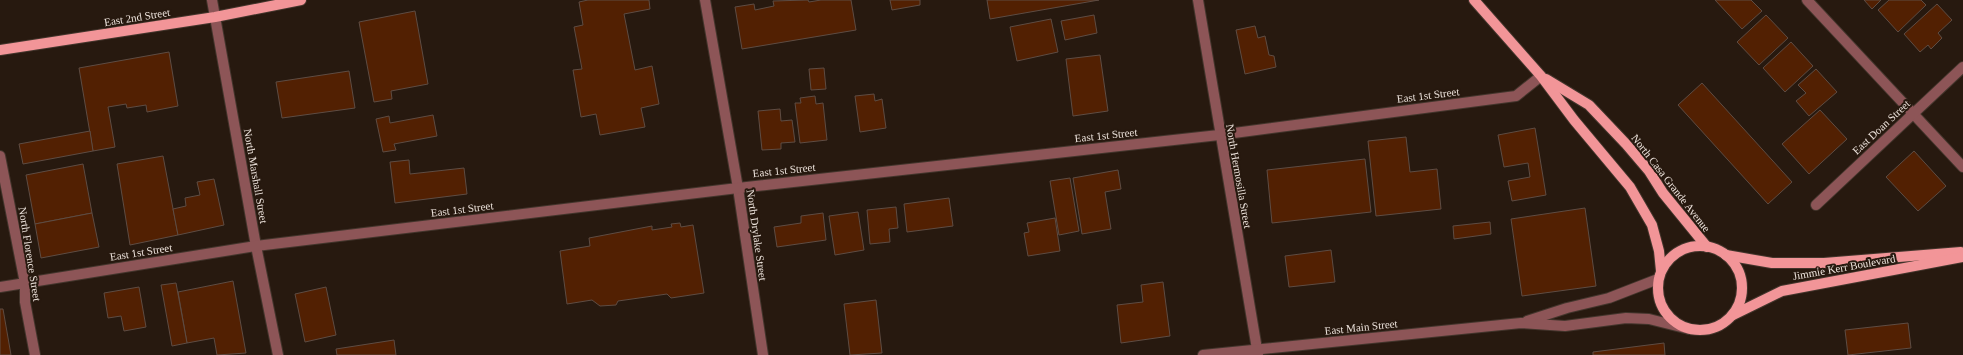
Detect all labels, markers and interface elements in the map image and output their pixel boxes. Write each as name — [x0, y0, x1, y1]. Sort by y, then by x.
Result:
street label: East 2nd Street — [103, 6, 171, 28]
street label: East 1st Street — [1396, 85, 1460, 105]
street label: East Doan Street — [1850, 97, 1912, 157]
street label: North Hermosilla Street — [1224, 123, 1254, 229]
street label: East 1st Street — [1074, 126, 1138, 144]
street label: North Marshall Street — [242, 128, 270, 224]
street label: North Casa Grande Avenue — [1629, 132, 1713, 234]
street label: East 1st Street — [752, 161, 816, 179]
street label: North Drylake Street — [745, 188, 769, 282]
street label: East 1st Street — [430, 199, 494, 219]
street label: North Florence Street — [17, 206, 43, 302]
street label: East 1st Street — [109, 241, 173, 263]
street label: Jimmie Kerr Boulevard — [1792, 252, 1897, 282]
street label: East Main Street — [1324, 317, 1398, 337]

